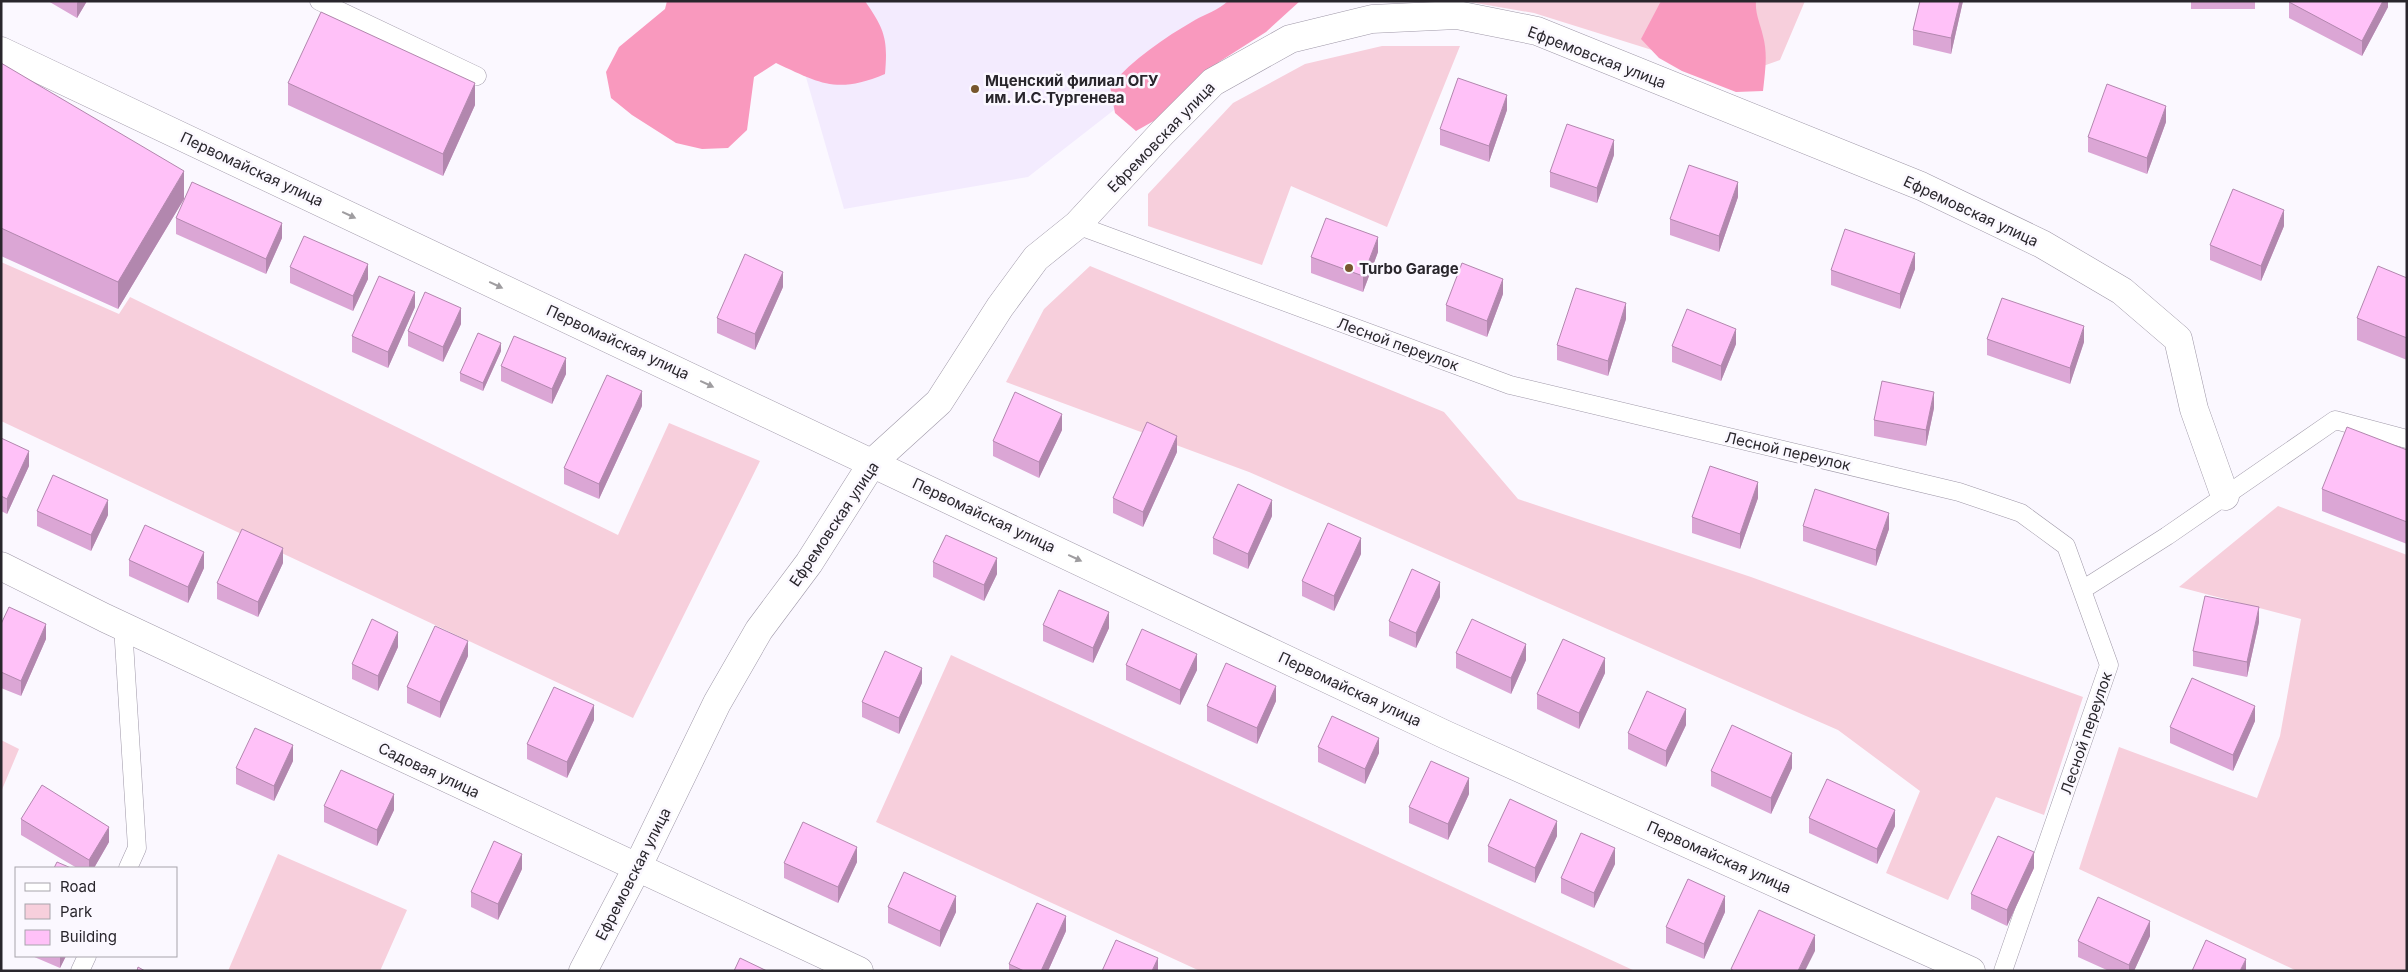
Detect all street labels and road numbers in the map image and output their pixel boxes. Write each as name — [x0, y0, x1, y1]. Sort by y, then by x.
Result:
street label: Ефремовская улица — [1525, 22, 1669, 92]
street label: Ефремовская улица — [1103, 78, 1219, 196]
street label: Первомайская улица — [177, 127, 327, 211]
street label: Ефремовская улица — [1901, 171, 2041, 251]
street label: Первомайская улица — [543, 300, 693, 384]
street label: Лесной переулок — [1335, 313, 1461, 375]
street label: Лесной переулок — [1723, 427, 1853, 475]
street label: Ефремовская улица — [785, 458, 883, 590]
street label: Первомайская улица — [909, 473, 1059, 557]
street label: Первомайская улица — [1275, 647, 1425, 731]
street label: Лесной переулок — [2056, 669, 2116, 797]
street label: Садовая улица — [375, 738, 483, 802]
street label: Ефремовская улица — [591, 804, 675, 944]
street label: Первомайская улица — [1644, 817, 1794, 897]

